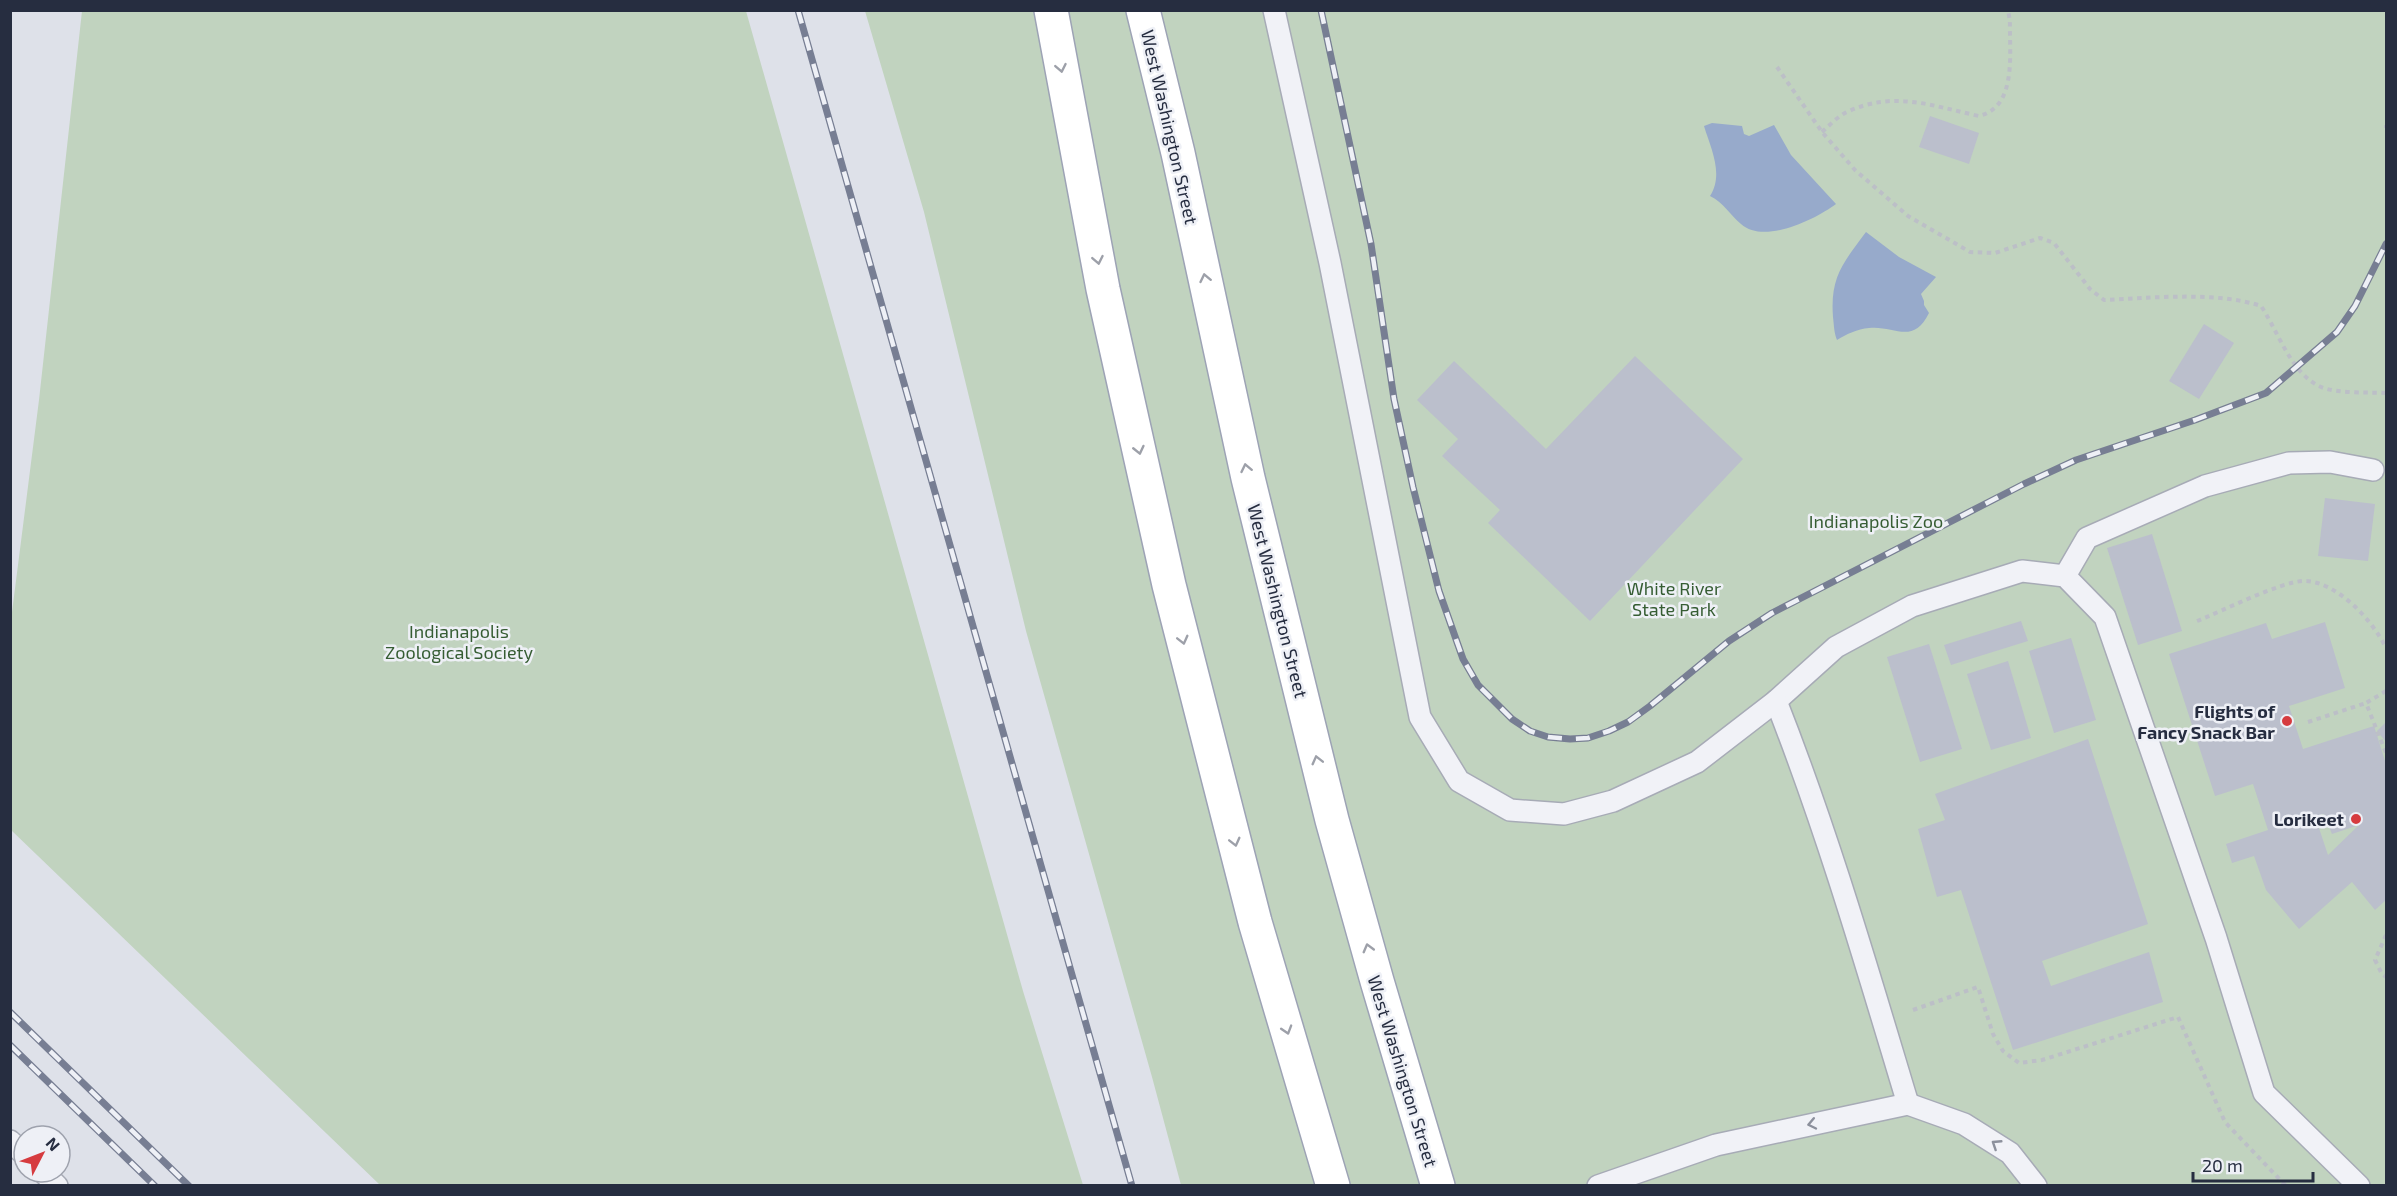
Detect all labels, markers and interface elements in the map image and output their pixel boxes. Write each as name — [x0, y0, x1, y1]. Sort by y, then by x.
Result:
street label: West Washington Street — [1137, 28, 1203, 227]
one-way arrow — [1054, 63, 1067, 73]
one-way arrow — [1091, 254, 1104, 264]
one-way arrow — [1199, 273, 1212, 283]
one-way arrow — [1132, 445, 1145, 455]
one-way arrow — [1240, 464, 1253, 474]
street label: West Washington Street — [1243, 502, 1313, 700]
park label: Indianapolis Zoo — [1809, 510, 1943, 532]
park label: White River State Park — [1627, 577, 1721, 620]
park label: Indianapolis Zoological Society — [385, 620, 533, 663]
one-way arrow — [1176, 635, 1189, 645]
place label: Flights of Fancy Snack Bar — [2137, 700, 2276, 743]
marker: Flights of Fancy Snack Bar — [2280, 714, 2294, 728]
one-way arrow — [1312, 755, 1325, 765]
place label: Lorikeet — [2274, 808, 2345, 830]
marker: Lorikeet — [2349, 812, 2363, 826]
one-way arrow — [1227, 837, 1240, 847]
one-way arrow — [1362, 943, 1375, 953]
street label: West Washington Street — [1363, 973, 1443, 1170]
one-way arrow — [1280, 1024, 1292, 1035]
one-way arrow — [1808, 1117, 1818, 1130]
north arrow — [12, 1124, 72, 1184]
text: N — [43, 1133, 64, 1154]
one-way arrow — [1992, 1140, 2003, 1151]
scale bar — [2193, 1145, 2313, 1183]
text: 20 m — [2202, 1154, 2243, 1176]

